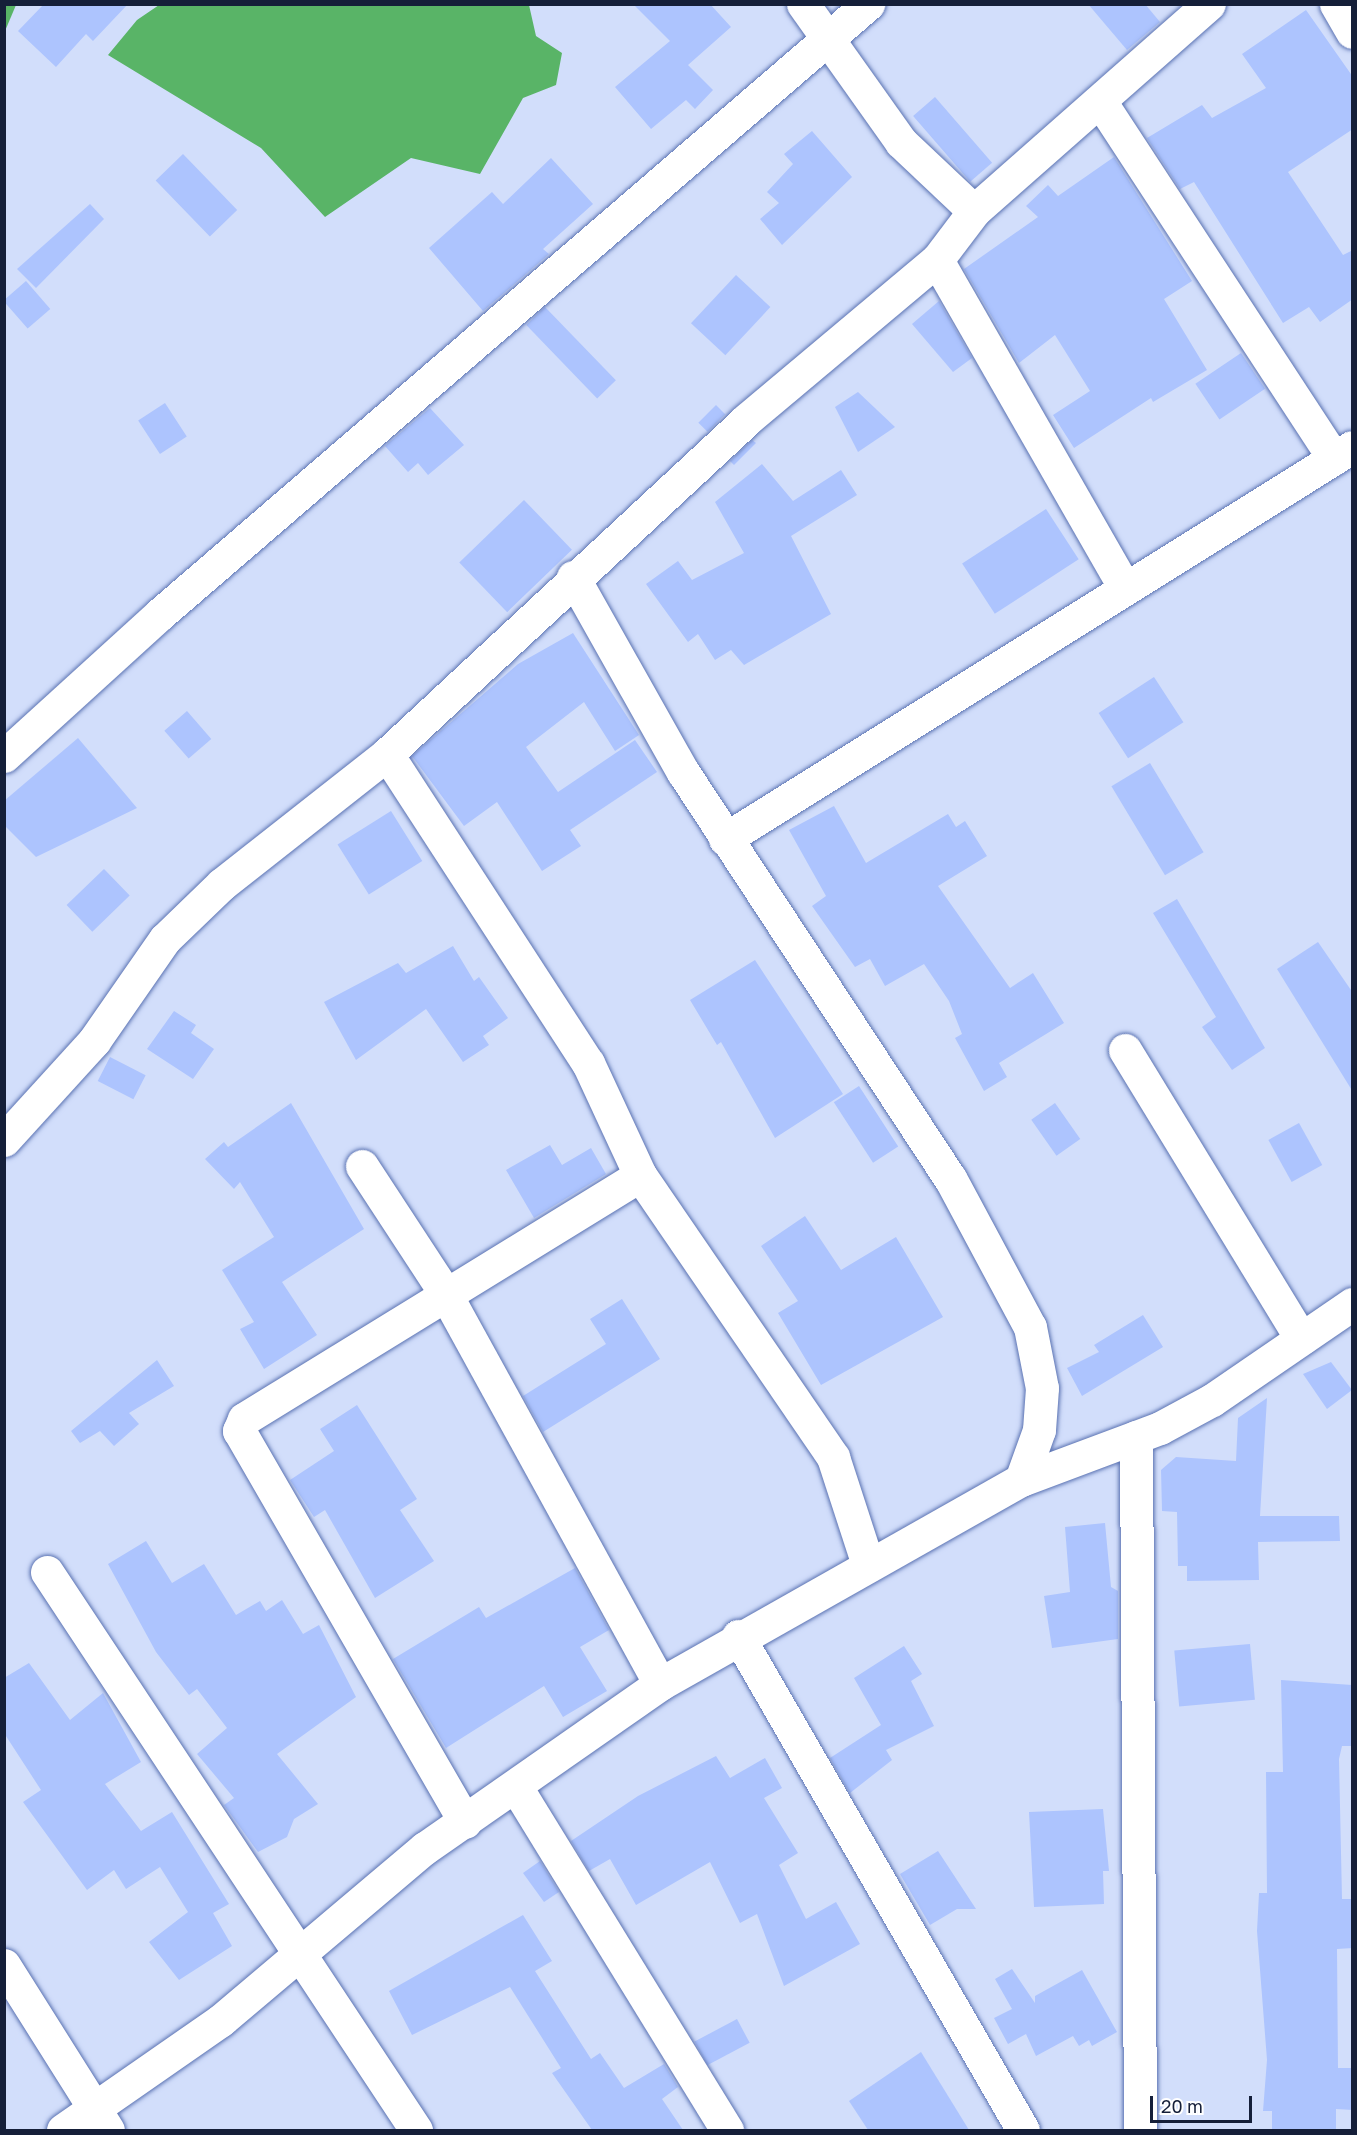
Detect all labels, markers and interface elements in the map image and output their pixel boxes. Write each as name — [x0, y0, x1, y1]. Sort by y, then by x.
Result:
scale bar — [1153, 2084, 1255, 2122]
text: 20 m — [1161, 2095, 1203, 2117]

